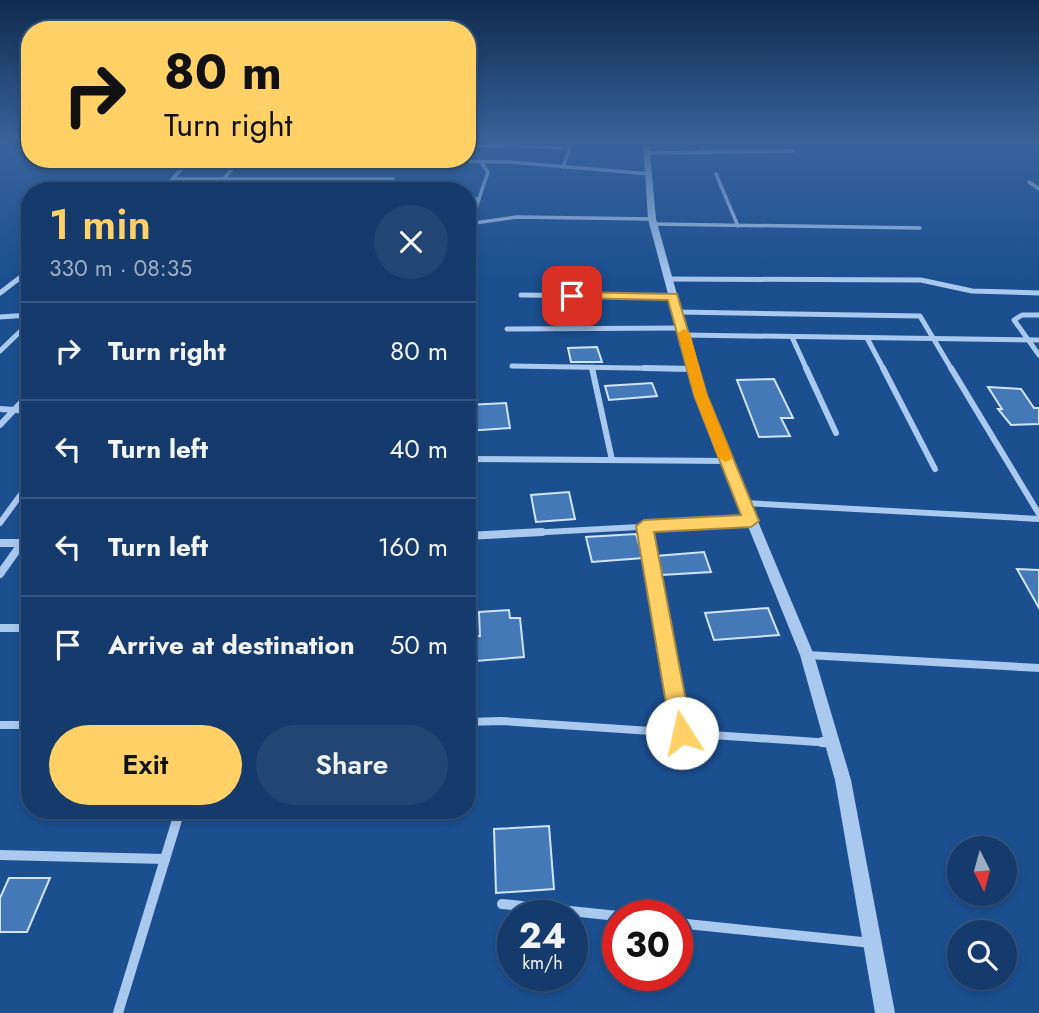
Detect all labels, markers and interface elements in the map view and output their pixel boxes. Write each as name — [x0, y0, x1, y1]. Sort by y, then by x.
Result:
text: 80 m — [164, 37, 282, 107]
icon: right — [49, 49, 140, 140]
text: Turn right — [164, 102, 293, 148]
text: 1 min — [49, 194, 151, 255]
button: close — [374, 205, 448, 279]
text: 330 m · 08:35 — [49, 251, 192, 285]
pin — [542, 266, 602, 326]
icon: arrive — [553, 277, 591, 315]
icon: right — [49, 332, 87, 370]
text: Turn right — [108, 332, 226, 370]
text: 80 m — [390, 332, 448, 370]
icon: left — [49, 430, 87, 468]
text: Turn left — [108, 430, 208, 468]
text: 40 m — [389, 430, 448, 468]
icon: left — [49, 528, 87, 566]
text: Turn left — [108, 528, 208, 566]
text: 160 m — [378, 528, 448, 566]
icon: arrive — [49, 626, 87, 664]
text: Arrive at destination — [108, 626, 355, 664]
text: 50 m — [390, 626, 448, 664]
position arrow — [645, 696, 719, 770]
button: Exit — [49, 725, 242, 805]
button: Share — [256, 725, 448, 805]
north arrow — [947, 836, 1017, 906]
map controls — [947, 836, 1017, 990]
speed limit sign: 30 — [602, 900, 693, 991]
text: 24 — [519, 911, 566, 961]
button: search — [947, 920, 1017, 990]
text: km/h — [522, 950, 563, 976]

